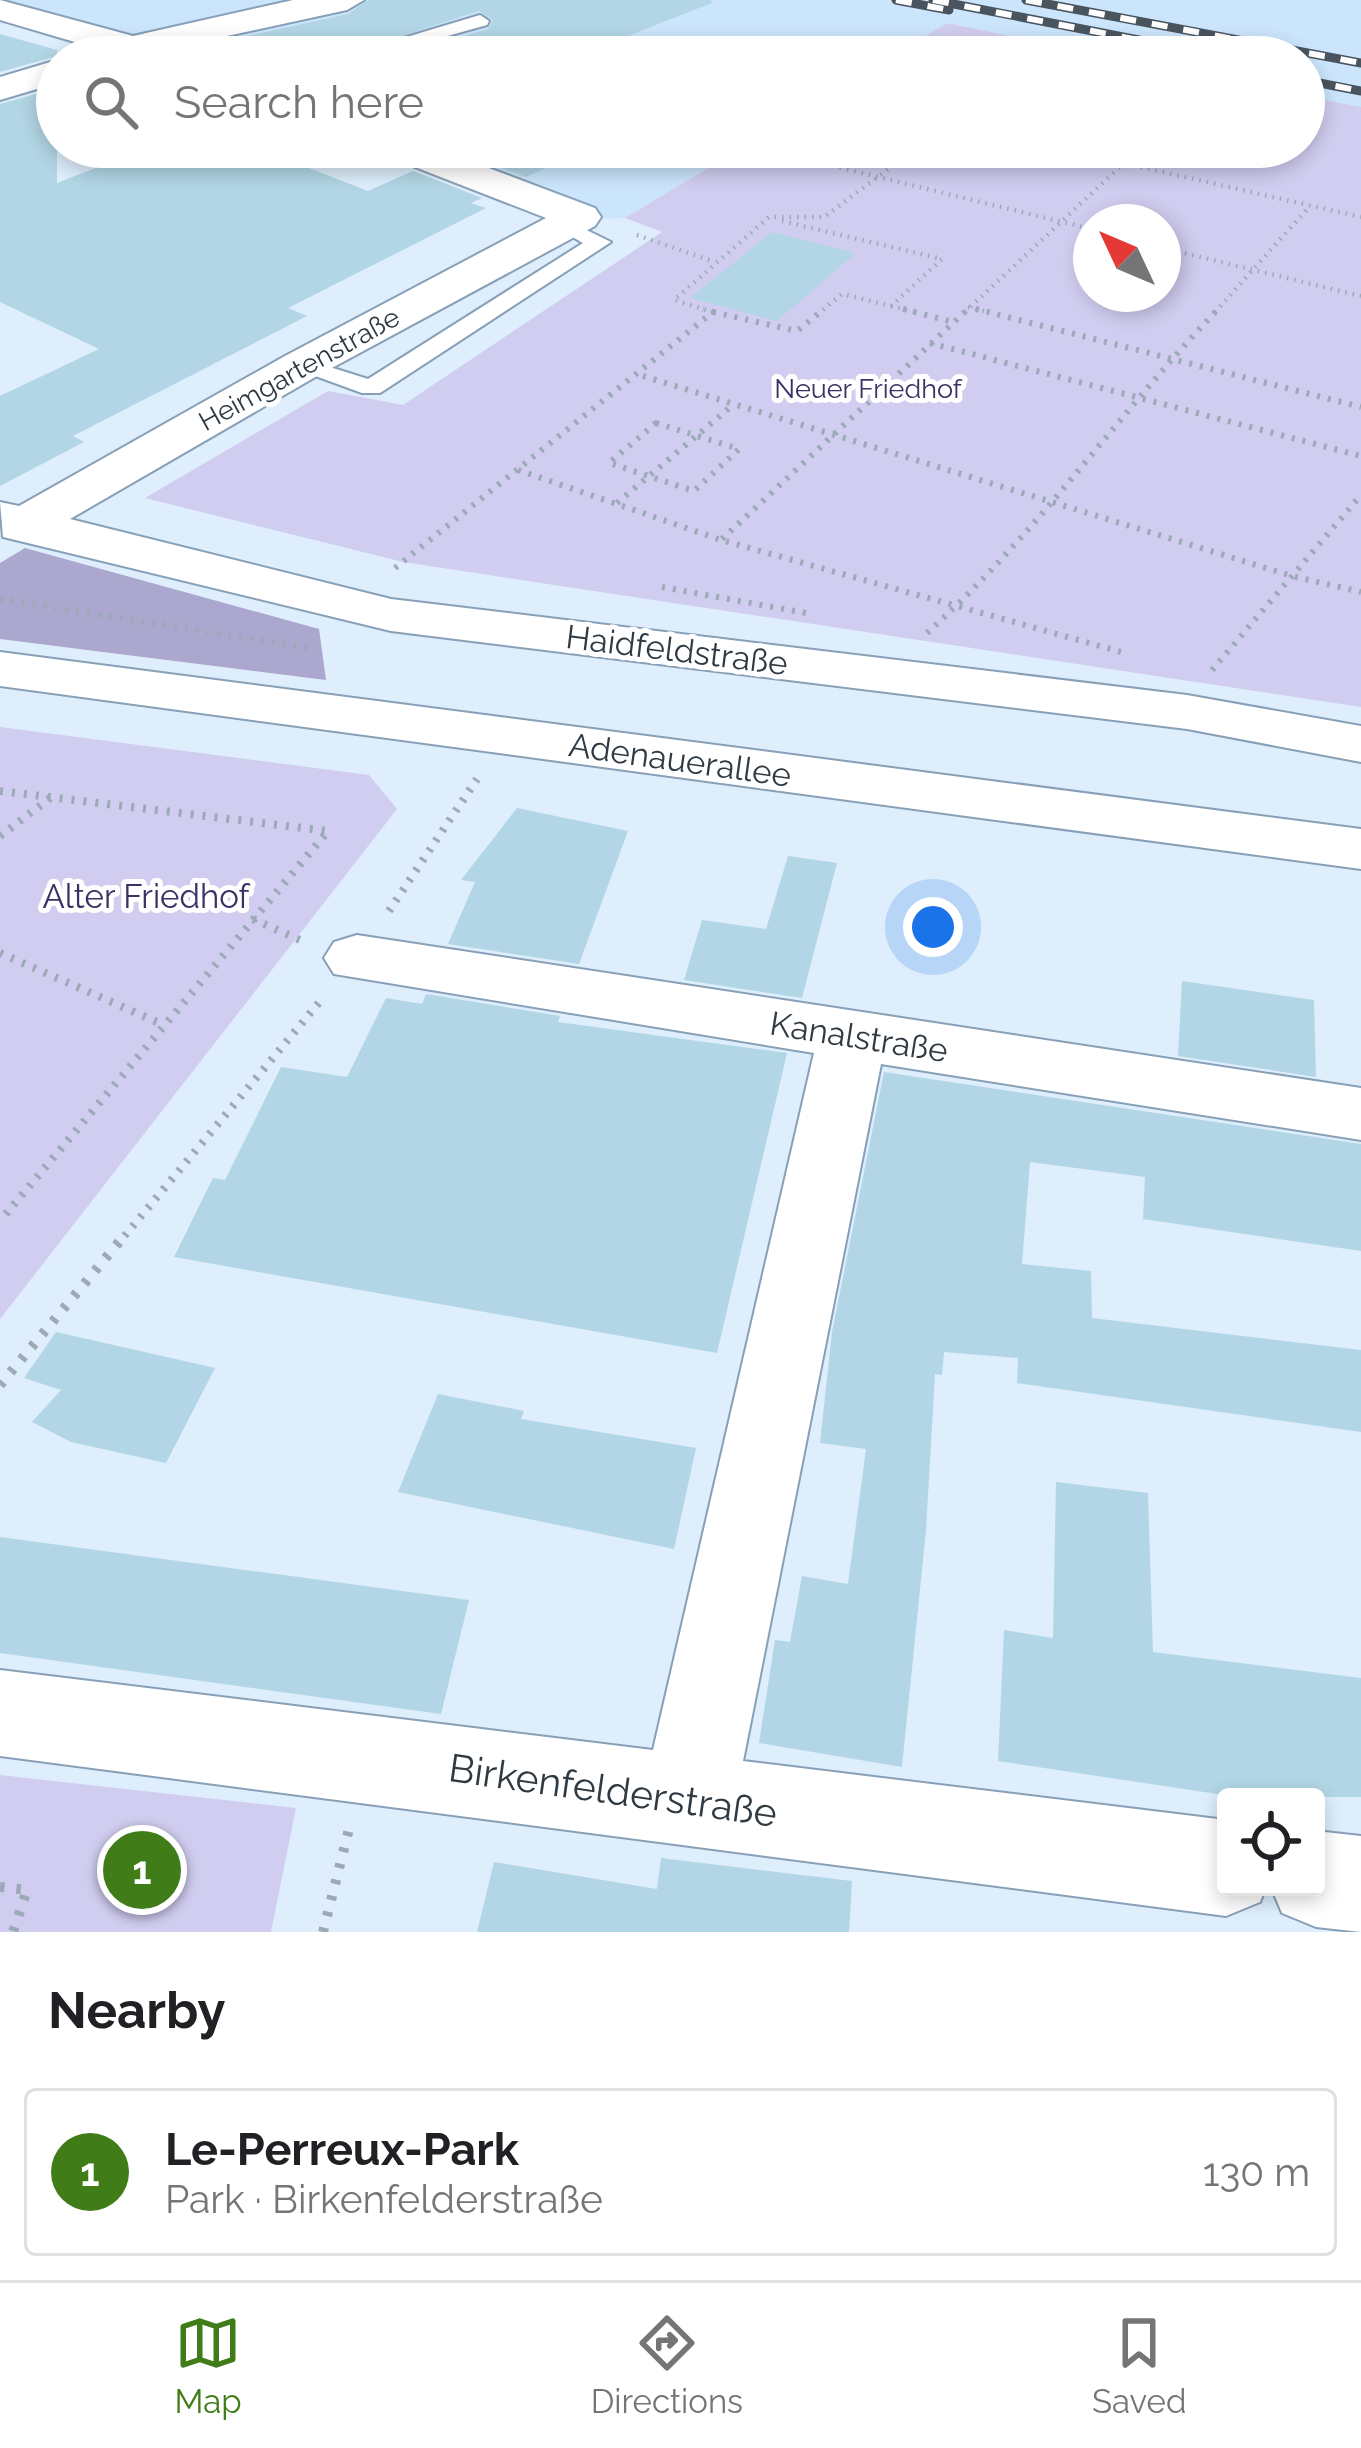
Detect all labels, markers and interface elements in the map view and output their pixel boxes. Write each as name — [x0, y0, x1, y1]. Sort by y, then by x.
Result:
search box — [36, 36, 1325, 168]
icon: search — [78, 69, 144, 135]
text: Search here — [174, 76, 424, 129]
north arrow — [1073, 204, 1181, 312]
street label: Heimgartenstraße — [193, 301, 405, 437]
park label: Neuer Friedhof — [774, 373, 963, 404]
street label: Haidfeldstraße — [564, 617, 790, 683]
street label: Adenauerallee — [566, 725, 794, 795]
park label: Alter Friedhof — [43, 877, 251, 916]
your location — [903, 897, 963, 957]
street label: Kanalstraße — [767, 1004, 951, 1070]
street label: Birkenfelderstraße — [446, 1744, 780, 1836]
map controls — [1217, 1788, 1325, 1896]
button: locate — [1217, 1788, 1325, 1896]
pin: 1 — [103, 1825, 181, 1915]
text: Nearby — [48, 1980, 225, 2040]
text: Le-Perreux-Park — [165, 2123, 519, 2176]
text: 1 — [80, 2149, 100, 2195]
text: 130 m — [1203, 2149, 1310, 2195]
text: Park · Birkenfelderstraße — [165, 2176, 603, 2222]
tab: Map — [175, 2310, 242, 2421]
tab: Directions — [591, 2310, 743, 2421]
tab: Saved — [1092, 2310, 1186, 2421]

